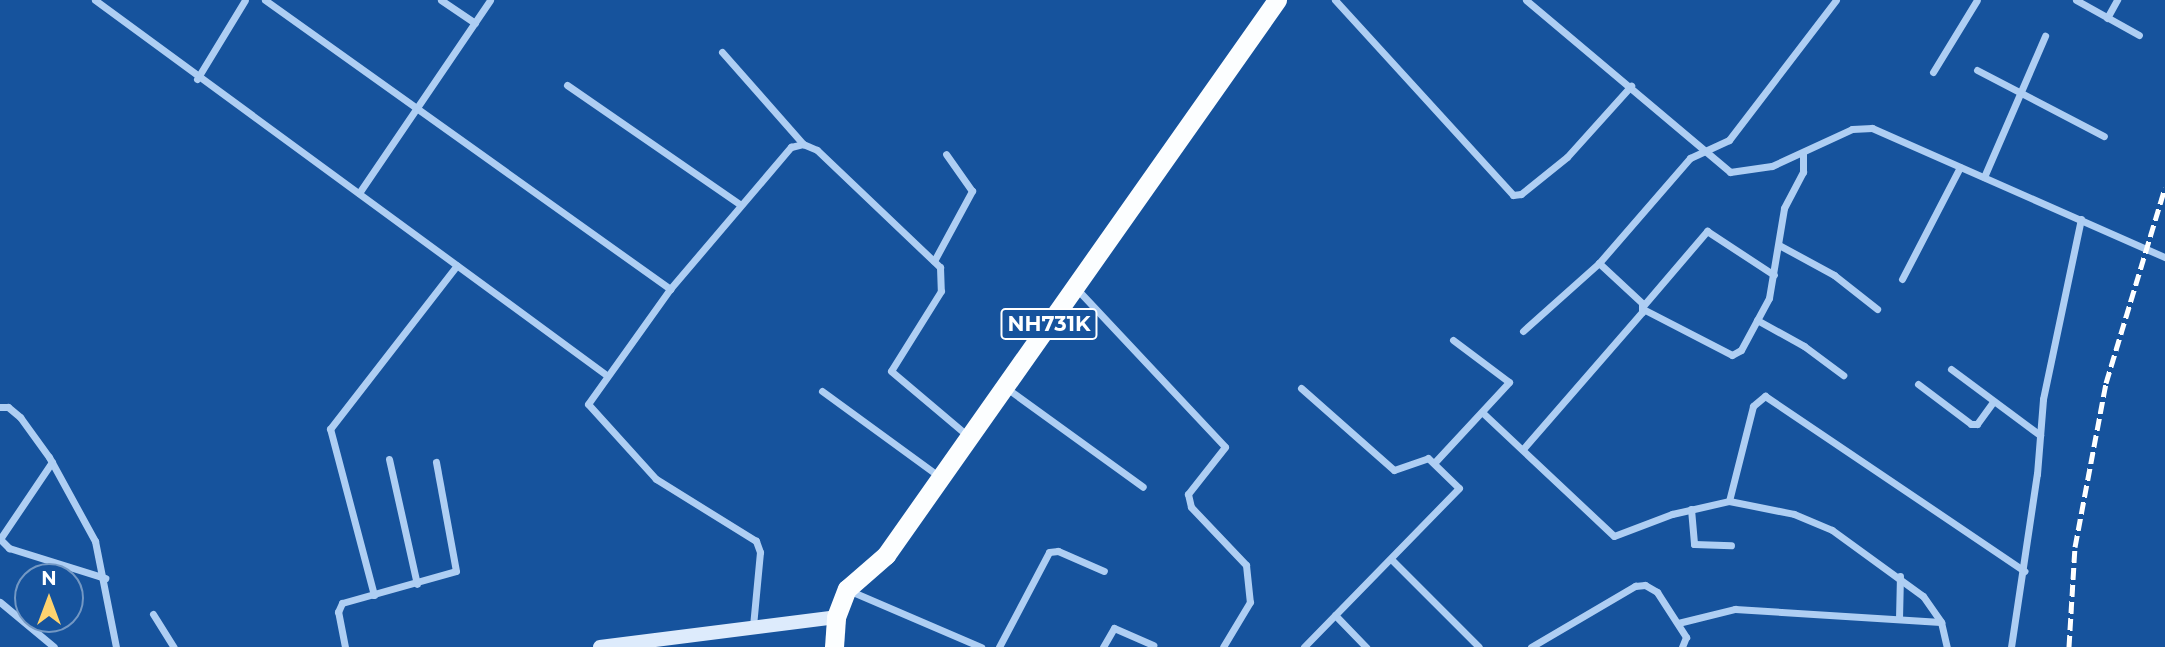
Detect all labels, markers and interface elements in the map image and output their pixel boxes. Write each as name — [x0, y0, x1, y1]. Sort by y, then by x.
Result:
road number: NH731K — [1000, 306, 1098, 342]
north arrow — [14, 563, 84, 633]
text: N — [41, 567, 57, 590]

